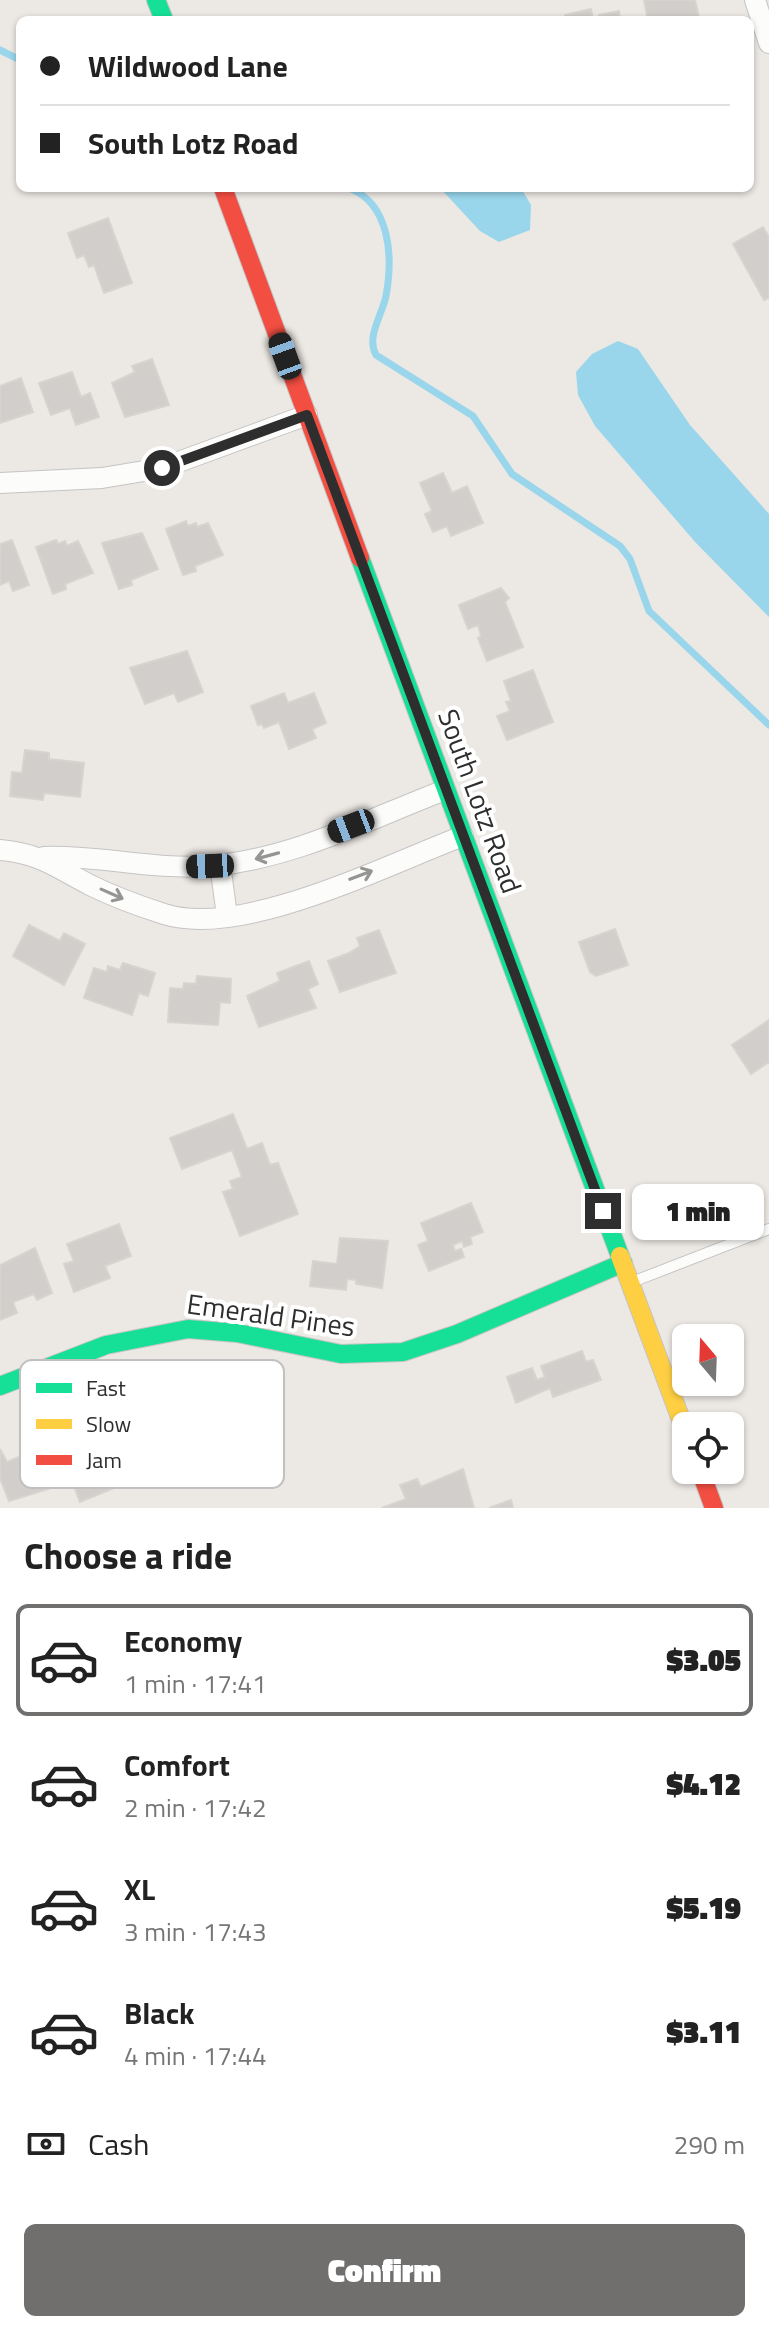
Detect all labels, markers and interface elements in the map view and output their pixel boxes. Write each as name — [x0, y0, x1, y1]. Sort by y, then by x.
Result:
text: Wildwood Lane — [88, 43, 288, 89]
text: South Lotz Road — [88, 120, 298, 166]
car — [266, 329, 304, 383]
route start — [144, 450, 180, 486]
street label: South Lotz Road — [427, 703, 534, 899]
car — [324, 806, 378, 846]
one-way arrow — [255, 849, 281, 864]
car — [186, 853, 234, 879]
one-way arrow — [348, 867, 373, 881]
one-way arrow — [99, 888, 124, 903]
callout: 1 min — [631, 1183, 763, 1239]
text: 1 min — [666, 1192, 730, 1231]
route end — [585, 1193, 621, 1229]
street label: Emerald Pines — [184, 1281, 358, 1348]
north arrow — [672, 1324, 744, 1396]
map controls — [672, 1324, 744, 1484]
legend — [20, 1360, 284, 1488]
text: Fast — [86, 1371, 126, 1405]
text: Slow — [86, 1407, 132, 1441]
button: locate — [672, 1412, 744, 1484]
text: Jam — [86, 1443, 122, 1477]
text: Choose a ride — [24, 1528, 232, 1583]
text: Economy — [124, 1618, 242, 1664]
icon: car — [28, 1624, 100, 1696]
text: $3.05 — [667, 1637, 741, 1683]
text: 1 min · 17:41 — [124, 1664, 267, 1703]
text: Comfort — [124, 1742, 230, 1788]
icon: car — [28, 1748, 100, 1820]
text: $4.12 — [667, 1761, 741, 1807]
text: 2 min · 17:42 — [124, 1788, 267, 1827]
text: XL — [124, 1866, 155, 1912]
icon: car — [28, 1872, 100, 1944]
text: $5.19 — [667, 1885, 741, 1931]
text: 3 min · 17:43 — [124, 1912, 267, 1951]
text: Black — [124, 1990, 195, 2036]
icon: car — [28, 1996, 100, 2068]
text: $3.11 — [667, 2009, 741, 2055]
text: 4 min · 17:44 — [124, 2036, 267, 2075]
text: Cash — [88, 2121, 149, 2167]
icon: cash — [24, 2122, 68, 2166]
text: 290 m — [674, 2125, 745, 2164]
button: Confirm — [24, 2224, 745, 2316]

